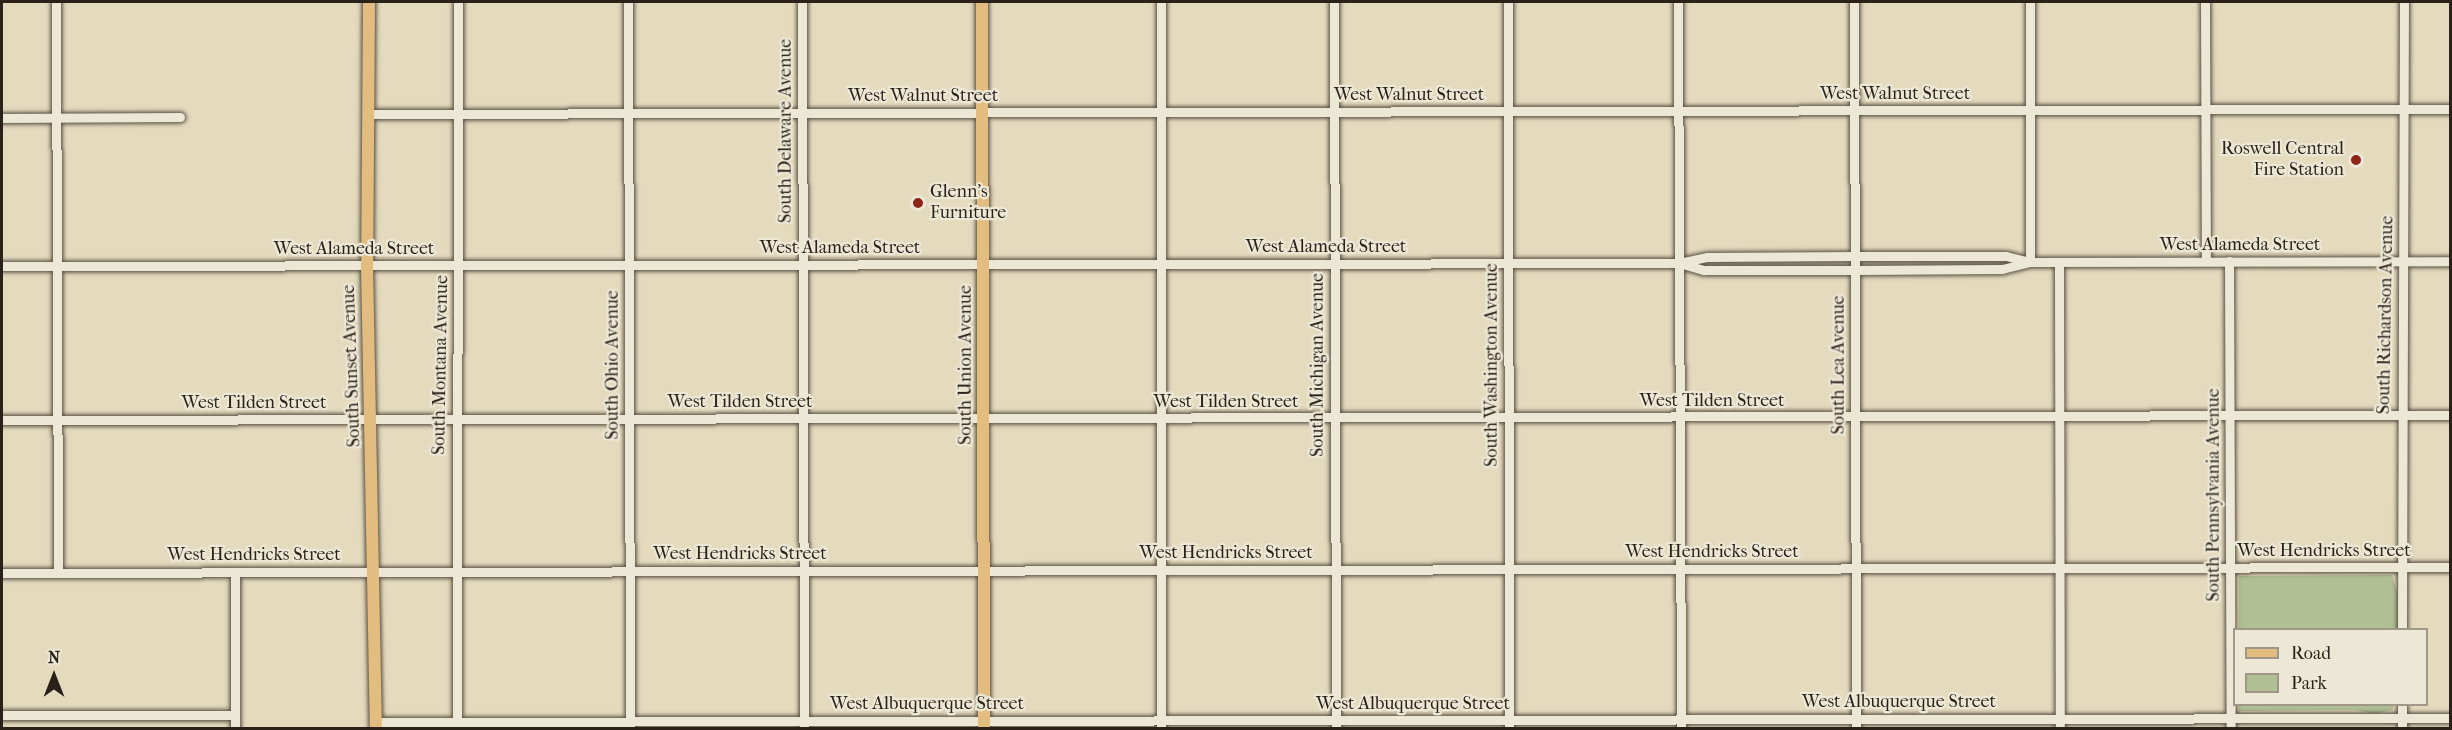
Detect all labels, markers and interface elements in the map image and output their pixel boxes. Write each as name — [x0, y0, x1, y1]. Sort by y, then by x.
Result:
street label: South Delaware Avenue — [775, 39, 797, 223]
street label: West Walnut Street — [1820, 83, 1970, 105]
street label: West Walnut Street — [1334, 84, 1484, 106]
street label: West Walnut Street — [848, 85, 998, 107]
place label: Roswell Central Fire Station — [2221, 139, 2344, 182]
marker: Roswell Central Fire Station — [2349, 153, 2363, 167]
place label: Glenn's Furniture — [930, 182, 1006, 224]
marker: Glenn's Furniture — [911, 196, 925, 210]
street label: South Richardson Avenue — [2373, 216, 2399, 414]
street label: West Alameda Street — [2160, 234, 2320, 256]
street label: West Alameda Street — [1246, 236, 1406, 258]
street label: West Alameda Street — [760, 237, 920, 259]
street label: West Alameda Street — [274, 238, 434, 260]
street label: South Washington Avenue — [1481, 263, 1503, 467]
street label: South Michigan Avenue — [1307, 273, 1329, 457]
street label: South Montana Avenue — [429, 275, 453, 455]
street label: South Sunset Avenue — [338, 284, 366, 448]
street label: South Union Avenue — [955, 285, 977, 445]
street label: South Ohio Avenue — [602, 290, 624, 440]
street label: South Lea Avenue — [1828, 296, 1850, 434]
street label: South Pennsylvania Avenue — [2203, 388, 2225, 602]
street label: West Tilden Street — [1640, 390, 1784, 412]
street label: West Tilden Street — [668, 391, 812, 413]
street label: West Tilden Street — [1154, 391, 1298, 413]
street label: West Tilden Street — [182, 392, 326, 414]
street label: West Hendricks Street — [2237, 540, 2411, 562]
street label: West Hendricks Street — [1625, 541, 1799, 563]
street label: West Hendricks Street — [1139, 542, 1313, 564]
street label: West Hendricks Street — [653, 543, 827, 565]
street label: West Hendricks Street — [167, 544, 341, 566]
legend — [2233, 628, 2428, 706]
text: Road — [2291, 643, 2331, 664]
north arrow — [24, 646, 84, 706]
text: N — [48, 648, 60, 667]
text: Park — [2291, 673, 2327, 694]
street label: West Albuquerque Street — [1802, 691, 1996, 713]
street label: West Albuquerque Street — [830, 693, 1024, 715]
street label: West Albuquerque Street — [1316, 693, 1510, 715]

